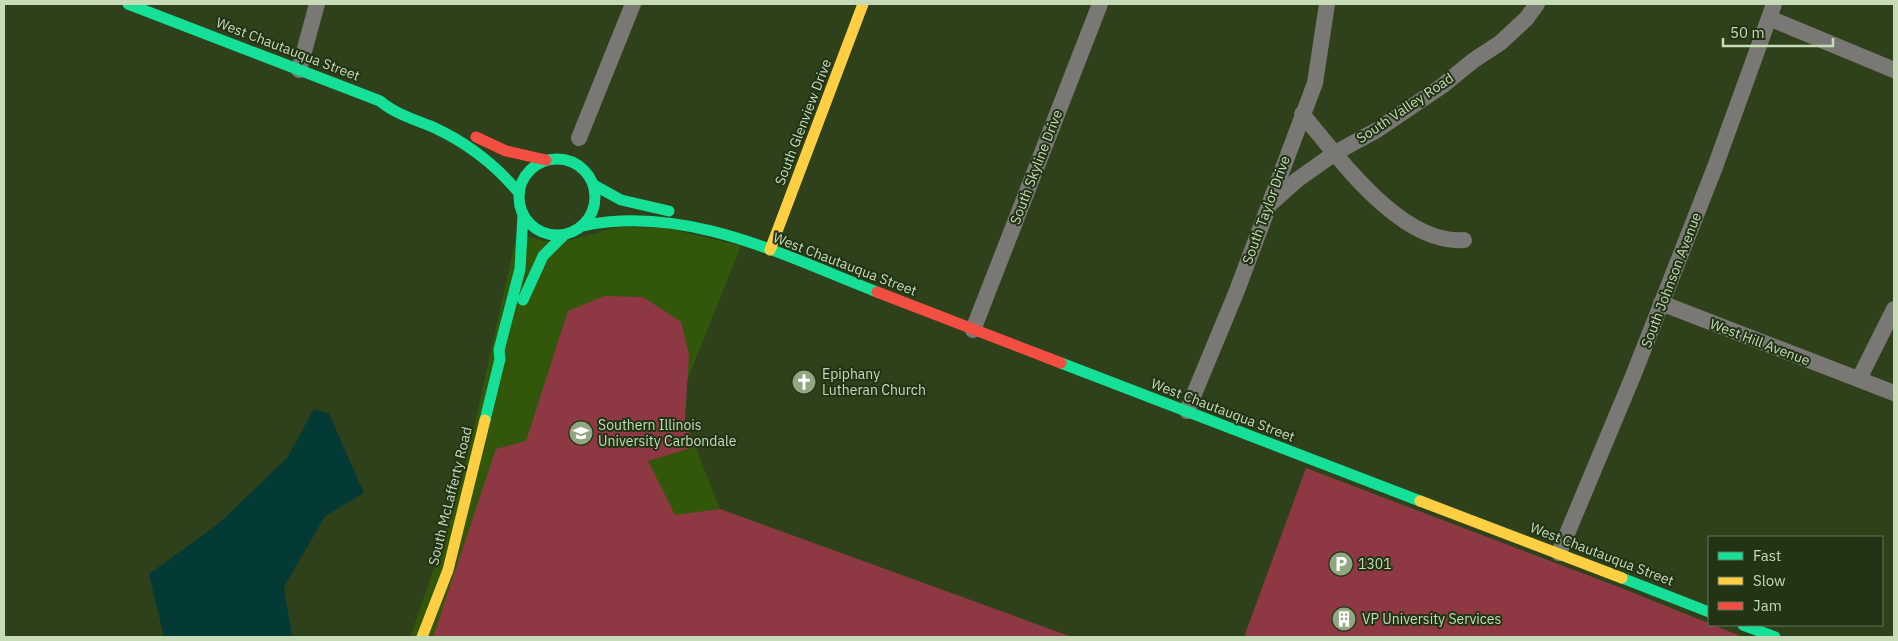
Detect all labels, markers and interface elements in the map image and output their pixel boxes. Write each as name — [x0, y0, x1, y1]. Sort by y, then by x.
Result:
street label: West Chautauqua Street — [214, 13, 363, 85]
scale bar — [1723, 15, 1833, 47]
text: 50 m — [1730, 23, 1765, 42]
street label: South Glenview Drive — [771, 56, 835, 188]
street label: South Valley Road — [1353, 69, 1457, 147]
street label: South Skyline Drive — [1006, 107, 1066, 227]
street label: South Taylor Drive — [1238, 153, 1294, 267]
street label: South Johnson Avenue — [1637, 209, 1705, 350]
street label: West Chautauqua Street — [771, 228, 920, 300]
street label: West Hill Avenue — [1707, 315, 1813, 369]
place label: Epiphany Lutheran Church — [822, 365, 926, 399]
church icon: Epiphany Lutheran Church — [791, 369, 817, 395]
street label: West Chautauqua Street — [1149, 374, 1298, 446]
place label: Southern Illinois University Carbondale — [598, 416, 737, 450]
school or university icon: Southern Illinois University Carbondale — [568, 420, 594, 446]
street label: South McLafferty Road — [424, 425, 476, 567]
street label: West Chautauqua Street — [1528, 518, 1677, 590]
legend — [1708, 536, 1883, 626]
text: Fast — [1753, 546, 1781, 565]
parking icon: 1301 — [1328, 551, 1354, 577]
place label: 1301 — [1358, 555, 1392, 573]
text: Slow — [1753, 571, 1786, 590]
text: Jam — [1753, 596, 1782, 615]
building icon: VP University Services — [1331, 606, 1357, 632]
place label: VP University Services — [1362, 610, 1502, 628]

